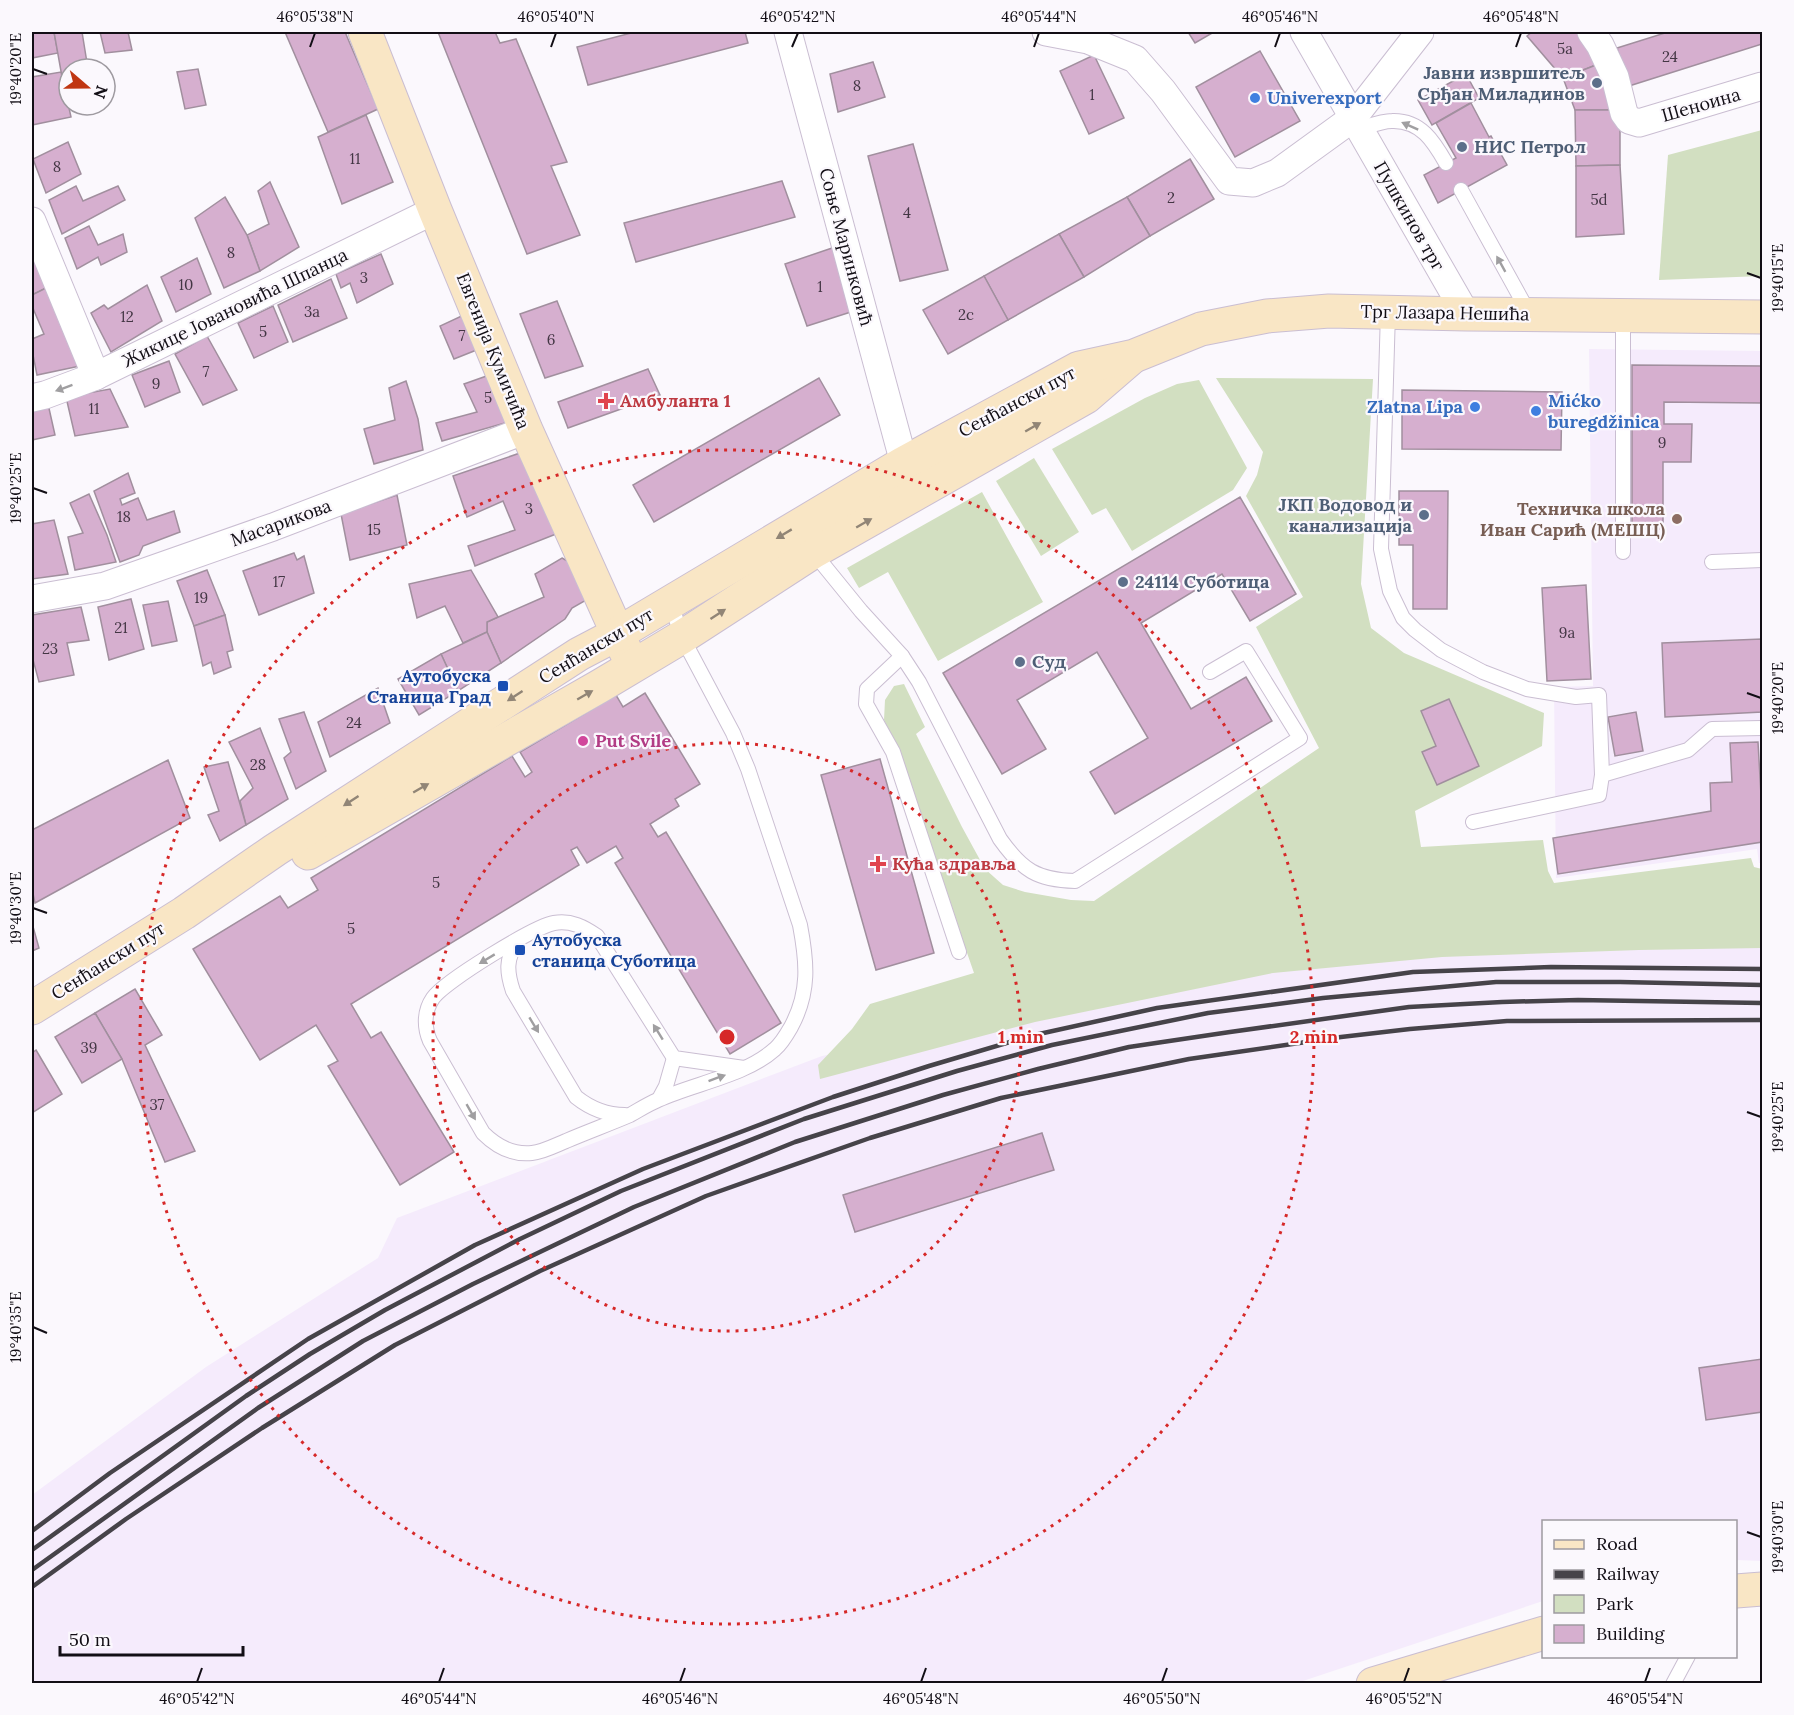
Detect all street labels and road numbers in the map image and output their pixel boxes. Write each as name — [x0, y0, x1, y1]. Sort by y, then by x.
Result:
street label: Шеноина — [1659, 82, 1743, 127]
street label: Пушкинов трг — [1369, 157, 1450, 274]
street label: Соње Маринковић — [814, 165, 879, 329]
street label: Жикице Јовановића Шпанца — [118, 243, 351, 372]
street label: Евгенија Кумичића — [452, 269, 535, 432]
street label: Трг Лазара Нешића — [1360, 300, 1530, 325]
street label: Сенћански пут — [954, 361, 1079, 442]
street label: Масарикова — [227, 494, 334, 551]
street label: Сенћански пут — [534, 602, 657, 689]
street label: Сенћански пут — [47, 916, 169, 1005]

